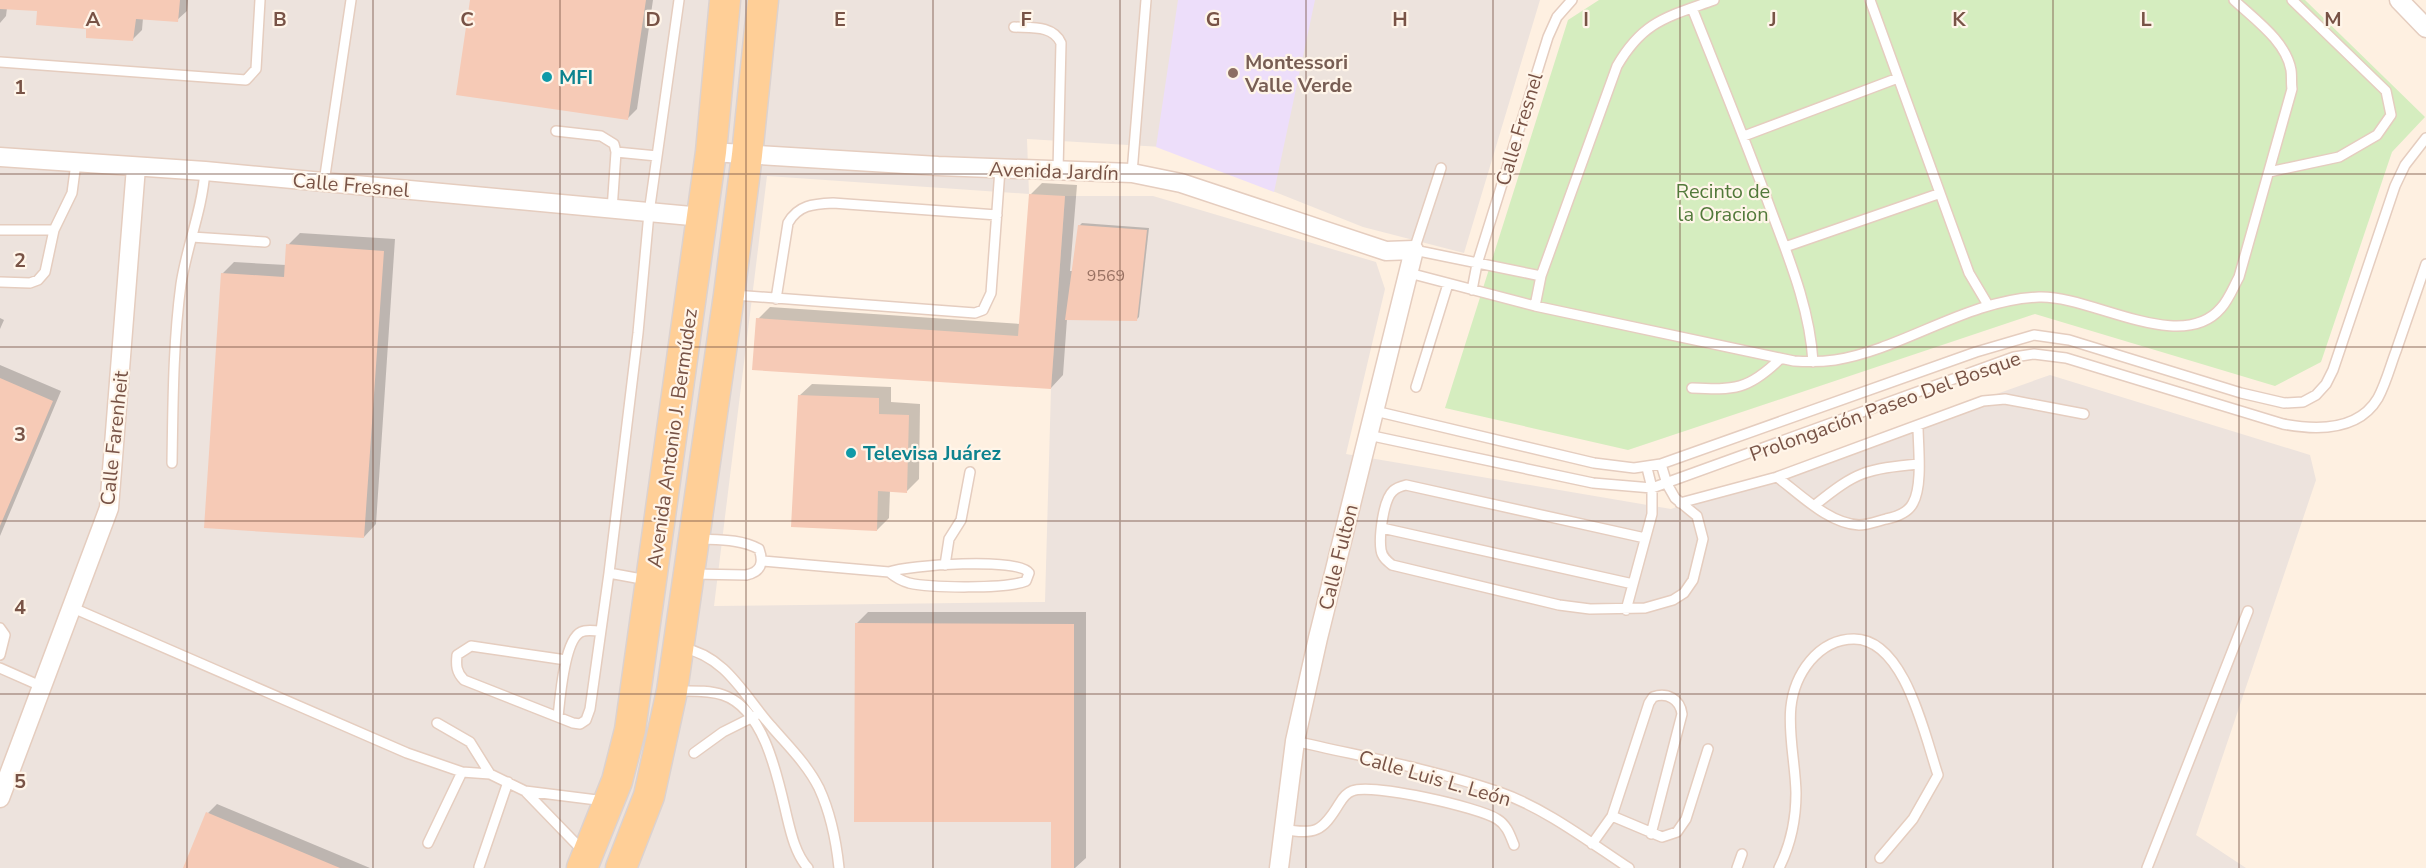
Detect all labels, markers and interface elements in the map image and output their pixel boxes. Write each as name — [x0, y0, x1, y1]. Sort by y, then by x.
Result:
text: A — [86, 6, 101, 33]
text: B — [273, 6, 287, 33]
text: C — [460, 6, 474, 33]
text: D — [645, 6, 661, 33]
text: E — [834, 6, 846, 33]
text: F — [1020, 6, 1032, 33]
text: G — [1206, 6, 1220, 33]
text: H — [1392, 6, 1408, 33]
text: I — [1583, 6, 1589, 33]
text: J — [1768, 6, 1777, 33]
text: K — [1952, 6, 1966, 33]
text: L — [2140, 6, 2152, 33]
text: M — [2324, 6, 2342, 33]
place label: Montessori Valle Verde — [1244, 49, 1352, 99]
place label: MFI — [559, 64, 593, 91]
marker: Montessori Valle Verde — [1226, 66, 1240, 80]
street label: Calle Fresnel — [1489, 69, 1550, 189]
marker: MFI — [540, 70, 554, 84]
text: 1 — [14, 74, 26, 101]
street label: Avenida Jardín — [989, 156, 1119, 187]
street label: Calle Fresnel — [291, 167, 411, 204]
park label: Recinto de la Oracion — [1676, 178, 1770, 228]
text: 2 — [14, 247, 26, 274]
house number: 9569 — [1087, 265, 1125, 287]
street label: Avenida Antonio J. Bermúdez — [641, 307, 704, 569]
street label: Prolongación Paseo Del Bosque — [1746, 345, 2024, 468]
street label: Calle Farenheit — [94, 368, 135, 507]
text: 3 — [14, 421, 26, 448]
place label: Televisa Juárez — [863, 440, 1001, 467]
marker: Televisa Juárez — [844, 446, 858, 460]
street label: Calle Fulton — [1312, 501, 1365, 613]
text: 4 — [14, 594, 26, 621]
street label: Calle Luis L. León — [1356, 744, 1514, 813]
text: 5 — [14, 768, 26, 795]

